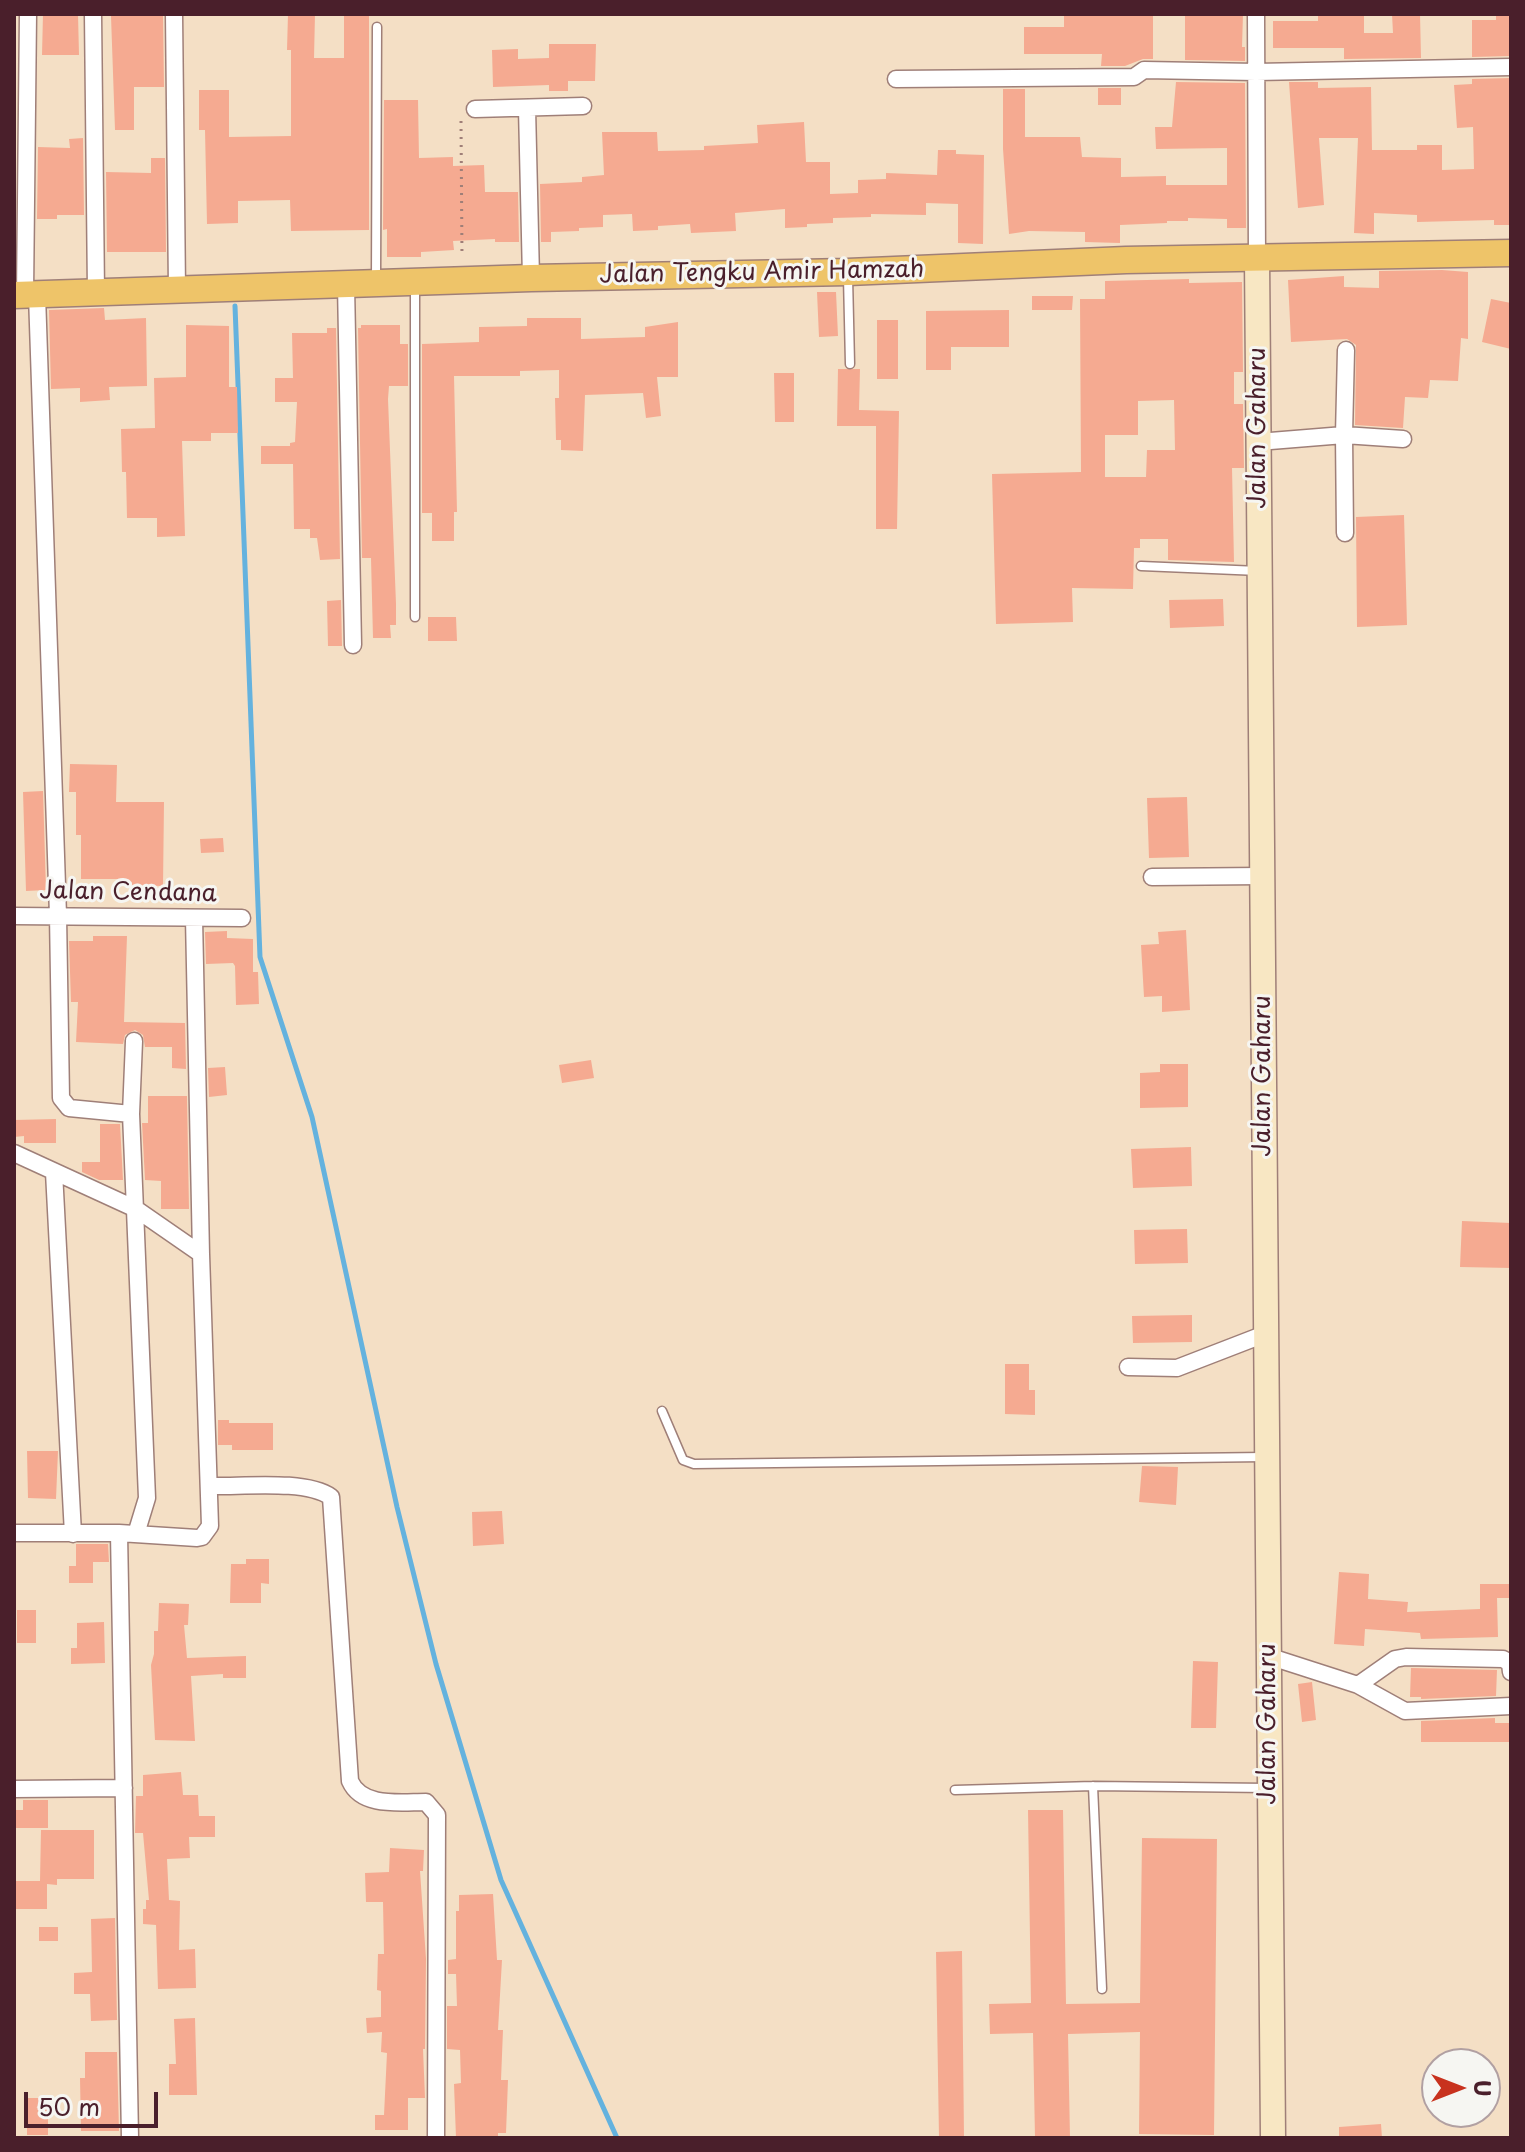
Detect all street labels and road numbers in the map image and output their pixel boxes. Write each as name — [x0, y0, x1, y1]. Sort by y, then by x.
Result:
street label: Jalan Tengku Amir Hamzah — [599, 256, 925, 290]
street label: Jalan Gaharu — [1244, 347, 1272, 509]
street label: Jalan Cendana — [39, 877, 217, 909]
street label: Jalan Gaharu — [1249, 995, 1277, 1157]
street label: Jalan Gaharu — [1254, 1643, 1282, 1805]

